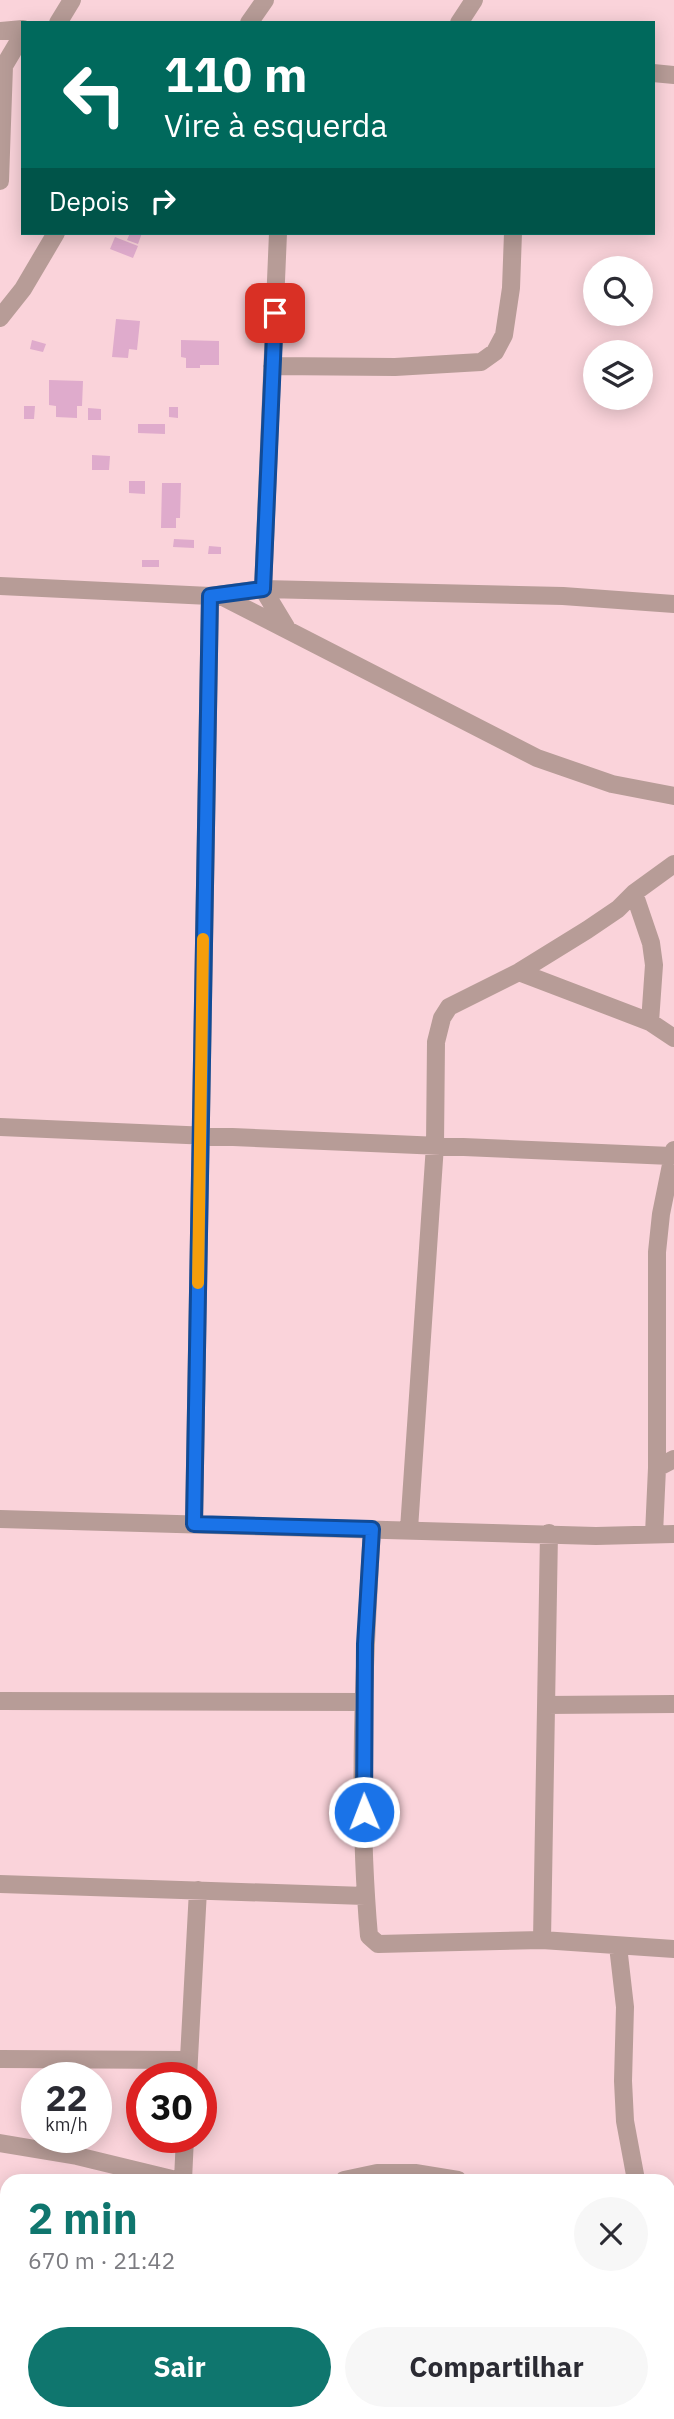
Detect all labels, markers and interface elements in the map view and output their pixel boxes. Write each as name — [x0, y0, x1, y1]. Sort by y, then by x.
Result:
text: 110 m — [164, 42, 308, 105]
icon: left — [49, 49, 140, 140]
text: Vire à esquerda — [164, 104, 388, 146]
icon: right — [144, 182, 182, 220]
text: Depois — [49, 184, 130, 218]
map controls — [583, 256, 653, 410]
button: search — [583, 256, 653, 326]
pin — [245, 283, 305, 343]
icon: arrive — [256, 294, 294, 332]
button: layers — [583, 340, 653, 410]
position arrow — [327, 1775, 401, 1849]
speed limit sign: 30 — [126, 2062, 217, 2153]
text: 22 — [45, 2075, 88, 2121]
text: km/h — [45, 2113, 88, 2136]
text: 2 min — [28, 2191, 138, 2246]
button: close — [574, 2197, 648, 2271]
text: 670 m · 21:42 — [28, 2245, 175, 2275]
button: Sair — [28, 2327, 331, 2407]
button: Compartilhar — [345, 2327, 648, 2407]

